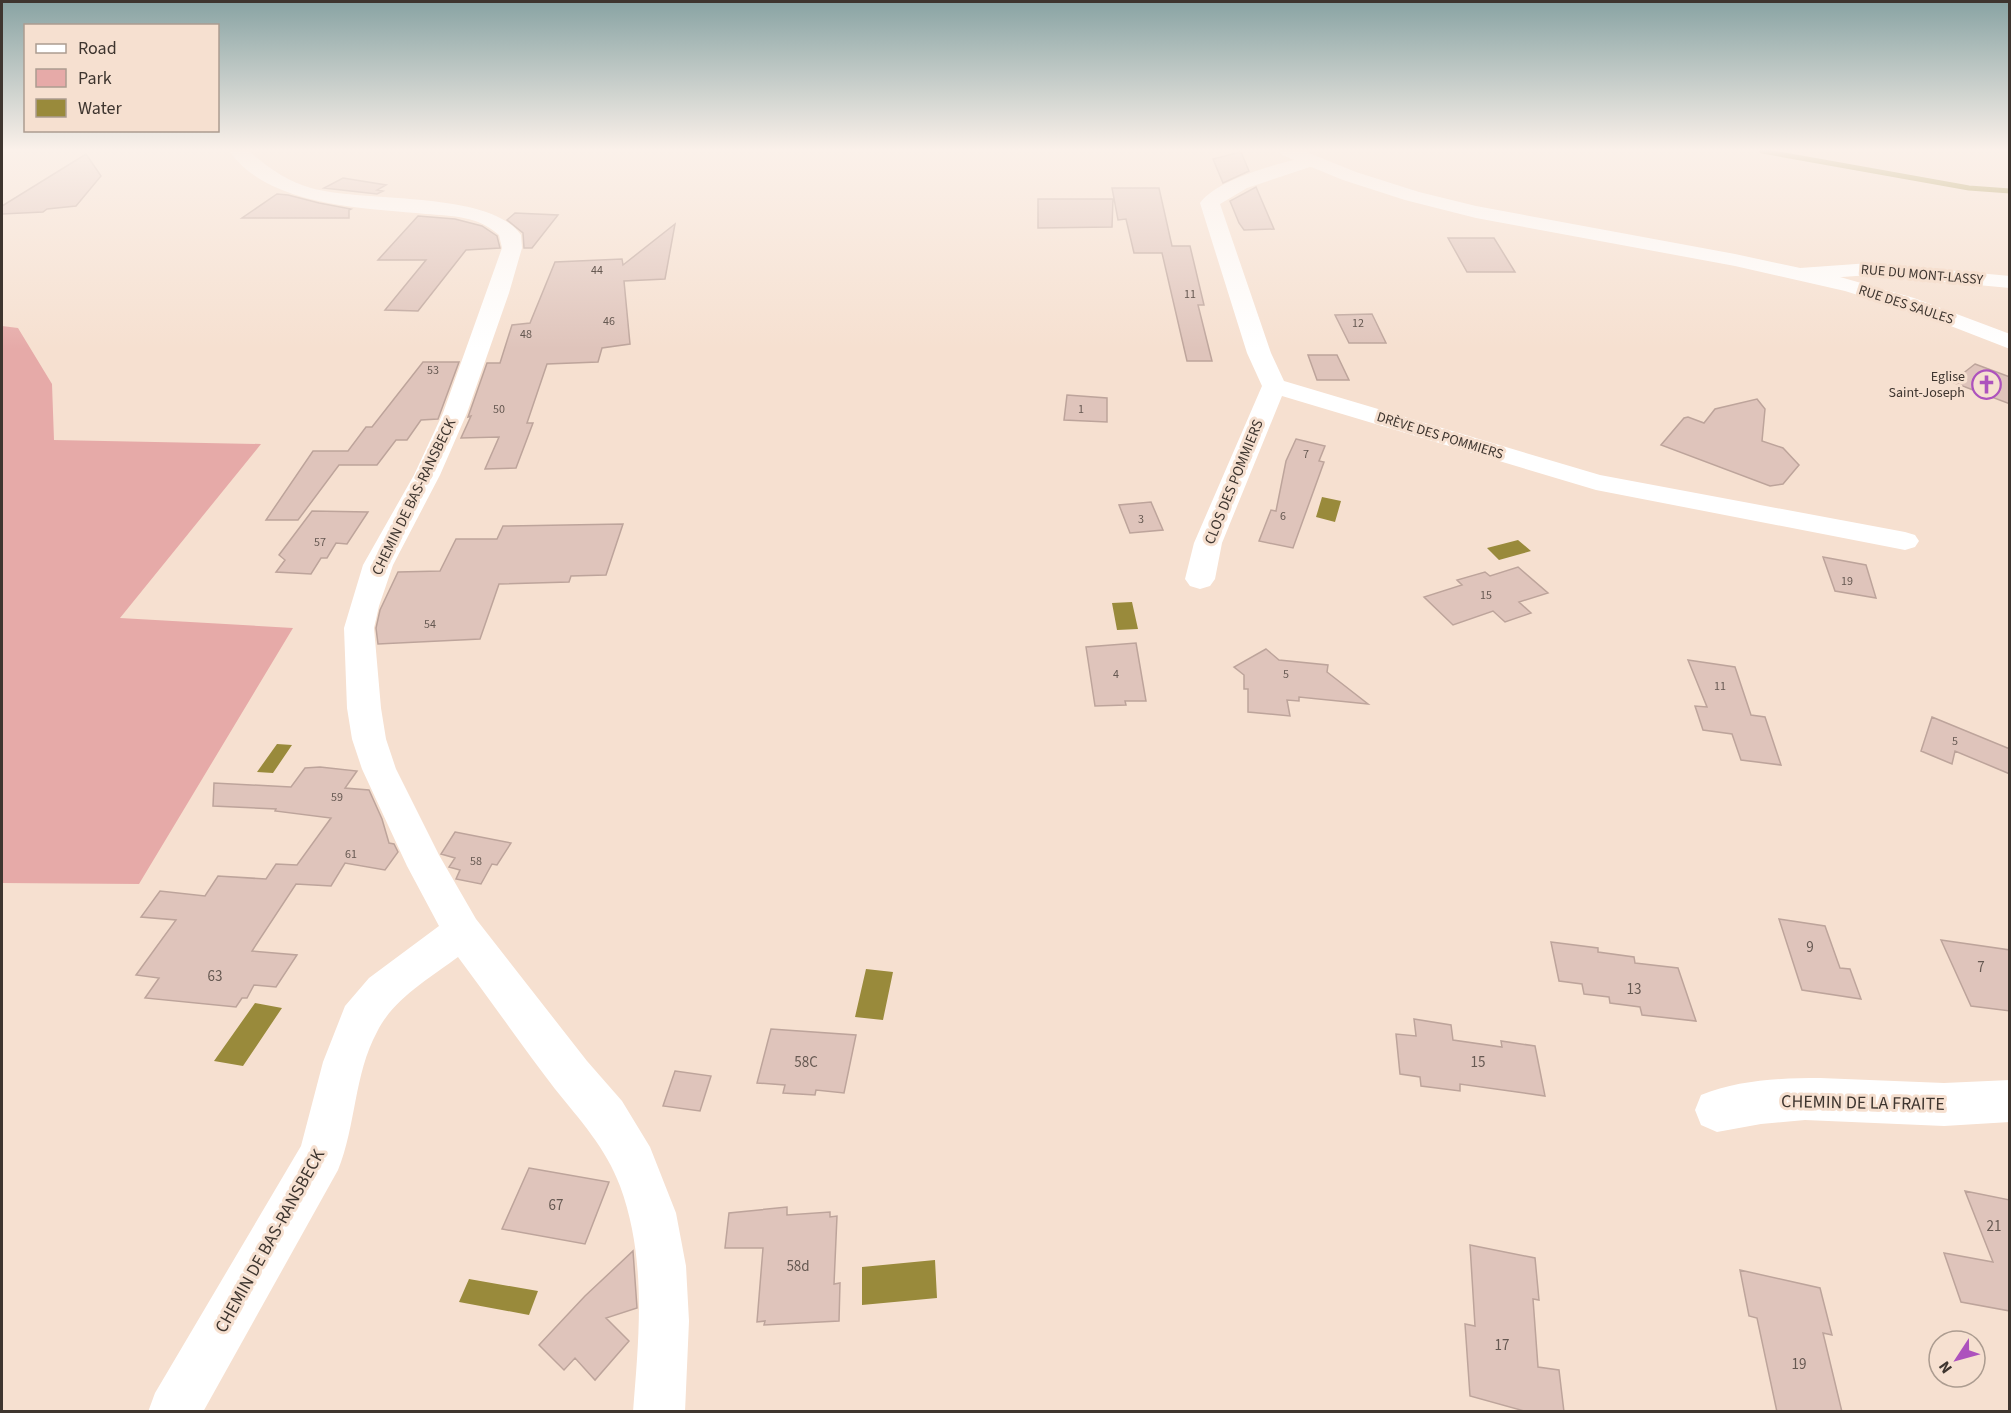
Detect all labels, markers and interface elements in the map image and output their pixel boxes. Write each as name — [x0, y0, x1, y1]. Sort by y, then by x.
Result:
legend — [24, 24, 219, 132]
text: Road — [78, 36, 117, 61]
text: Park — [78, 66, 112, 91]
text: Water — [78, 96, 122, 121]
street label: RUE DU MONT-LASSY — [1860, 260, 1984, 290]
house number: 44 — [591, 262, 603, 279]
street label: RUE DES SAULES — [1856, 280, 1956, 330]
house number: 11 — [1184, 286, 1196, 303]
house number: 46 — [603, 313, 615, 330]
house number: 12 — [1352, 315, 1364, 332]
house number: 48 — [520, 326, 532, 343]
house number: 53 — [427, 362, 439, 379]
place label: Eglise Saint-Joseph — [1888, 367, 1965, 403]
church icon: Eglise Saint-Joseph — [1970, 369, 2002, 401]
house number: 50 — [493, 401, 505, 418]
house number: 1 — [1078, 401, 1084, 418]
street label: DRÈVE DES POMMIERS — [1374, 407, 1506, 465]
street label: CHEMIN DE BAS-RANSBECK — [367, 415, 461, 579]
street label: CLOS DES POMMIERS — [1199, 416, 1269, 548]
house number: 7 — [1303, 446, 1309, 463]
house number: 6 — [1280, 508, 1286, 525]
house number: 3 — [1138, 511, 1144, 528]
house number: 57 — [314, 534, 326, 551]
house number: 19 — [1841, 573, 1853, 590]
house number: 15 — [1480, 587, 1492, 604]
house number: 54 — [424, 616, 436, 633]
house number: 4 — [1113, 666, 1119, 683]
house number: 5 — [1283, 666, 1289, 683]
house number: 11 — [1714, 678, 1726, 695]
house number: 5 — [1952, 733, 1958, 750]
house number: 59 — [331, 789, 343, 806]
house number: 61 — [345, 846, 357, 863]
house number: 58 — [470, 853, 482, 870]
house number: 9 — [1806, 937, 1814, 958]
house number: 7 — [1977, 957, 1985, 978]
house number: 63 — [208, 966, 222, 987]
house number: 13 — [1627, 979, 1641, 1000]
house number: 58C — [794, 1052, 818, 1073]
house number: 15 — [1471, 1052, 1485, 1073]
street label: CHEMIN DE LA FRAITE — [1781, 1089, 1945, 1117]
street label: CHEMIN DE BAS-RANSBECK — [209, 1144, 331, 1337]
house number: 67 — [549, 1195, 563, 1216]
house number: 21 — [1987, 1216, 2001, 1237]
house number: 58d — [786, 1256, 810, 1277]
north arrow — [1927, 1329, 1987, 1389]
house number: 17 — [1495, 1335, 1509, 1356]
house number: 19 — [1792, 1354, 1806, 1375]
text: N — [1934, 1356, 1958, 1378]

